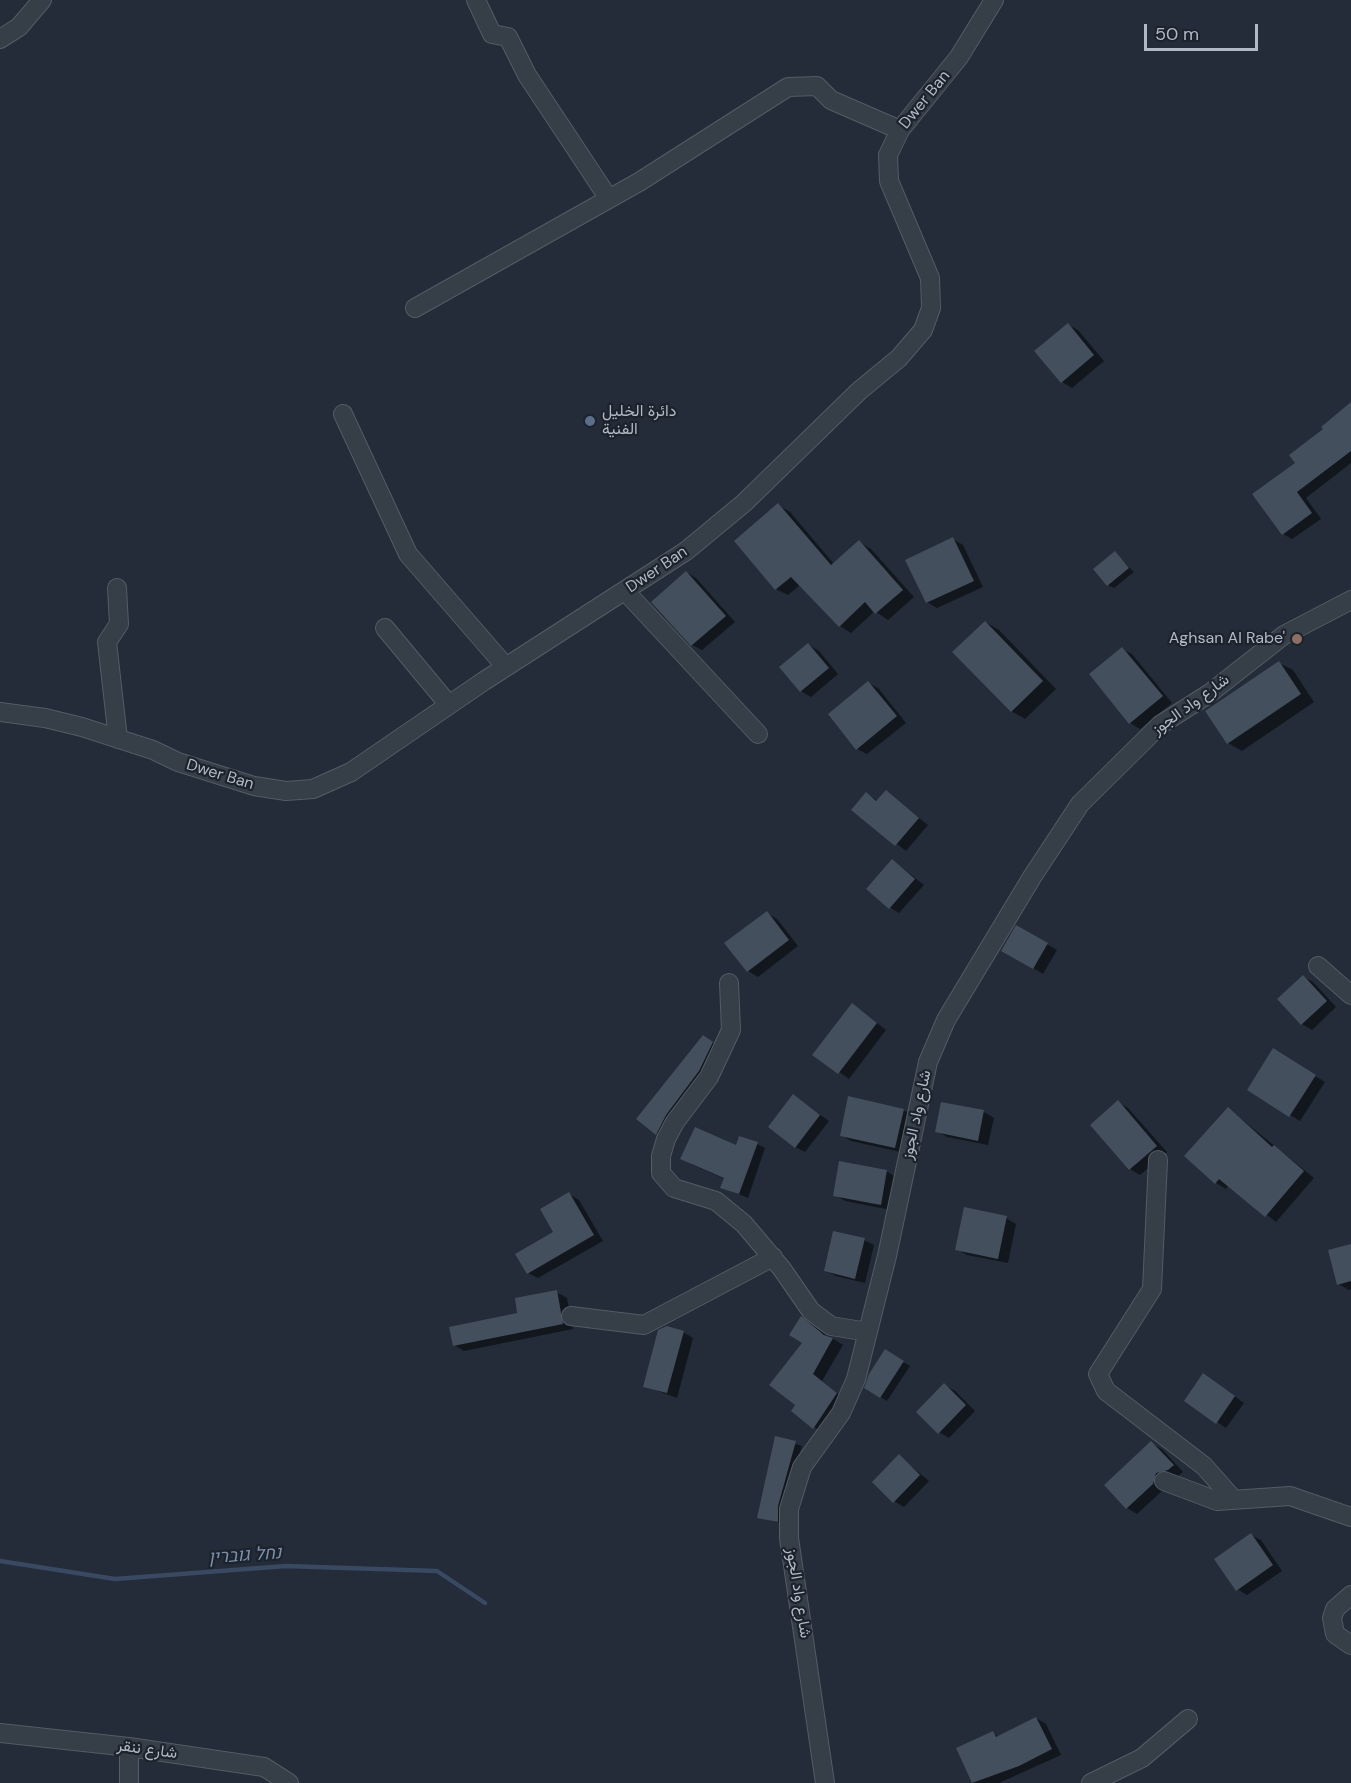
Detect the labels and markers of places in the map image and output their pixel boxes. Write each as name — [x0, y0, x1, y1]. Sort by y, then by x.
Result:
place label: دائرة الخليل الفنية — [602, 402, 676, 440]
marker: دائرة الخليل الفنية — [583, 414, 597, 428]
place label: Aghsan Al Rabe' — [1169, 629, 1285, 649]
marker: Aghsan Al Rabe' — [1290, 632, 1304, 646]

